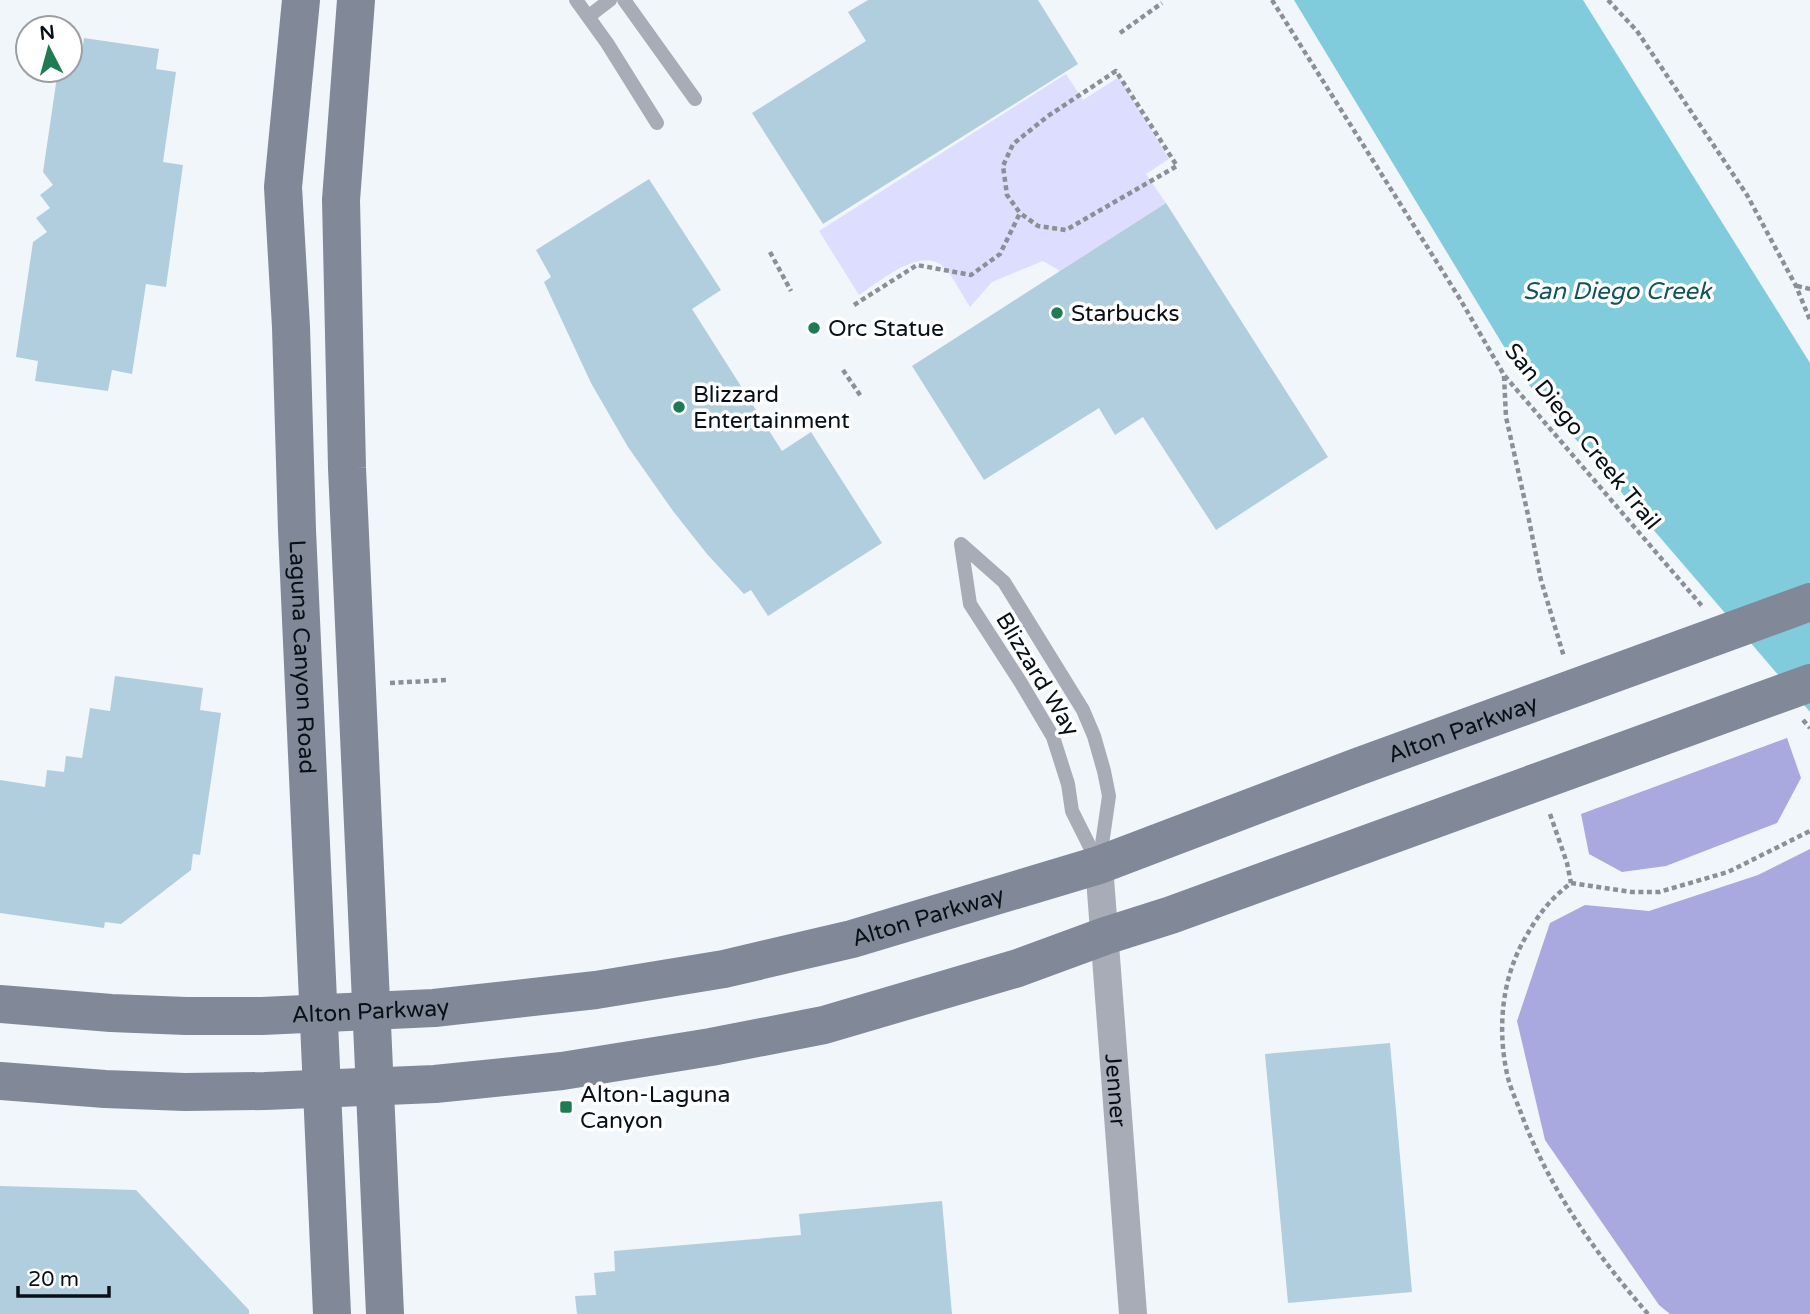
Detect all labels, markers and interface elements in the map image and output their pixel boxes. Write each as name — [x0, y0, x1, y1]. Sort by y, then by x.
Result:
north arrow — [14, 14, 84, 84]
text: N — [39, 21, 56, 45]
water label: San Diego Creek — [1523, 277, 1713, 306]
place label: Starbucks — [1071, 300, 1179, 328]
marker: Starbucks — [1049, 305, 1065, 321]
place label: Orc Statue — [828, 315, 944, 343]
marker: Orc Statue — [806, 320, 822, 336]
street label: San Diego Creek Trail — [1498, 338, 1666, 536]
place label: Blizzard Entertainment — [693, 381, 850, 435]
marker: Blizzard Entertainment — [671, 399, 687, 415]
street label: Laguna Canyon Road — [282, 539, 321, 774]
street label: Blizzard Way — [989, 608, 1085, 741]
street label: Alton Parkway — [1384, 689, 1542, 770]
street label: Alton Parkway — [849, 881, 1008, 953]
street label: Alton Parkway — [291, 993, 451, 1030]
street label: Jenner — [1098, 1053, 1132, 1128]
place label: Alton-Laguna Canyon — [580, 1081, 730, 1135]
marker: Alton-Laguna Canyon — [558, 1099, 574, 1115]
scale bar — [18, 1254, 108, 1298]
text: 20 m — [28, 1267, 79, 1292]

